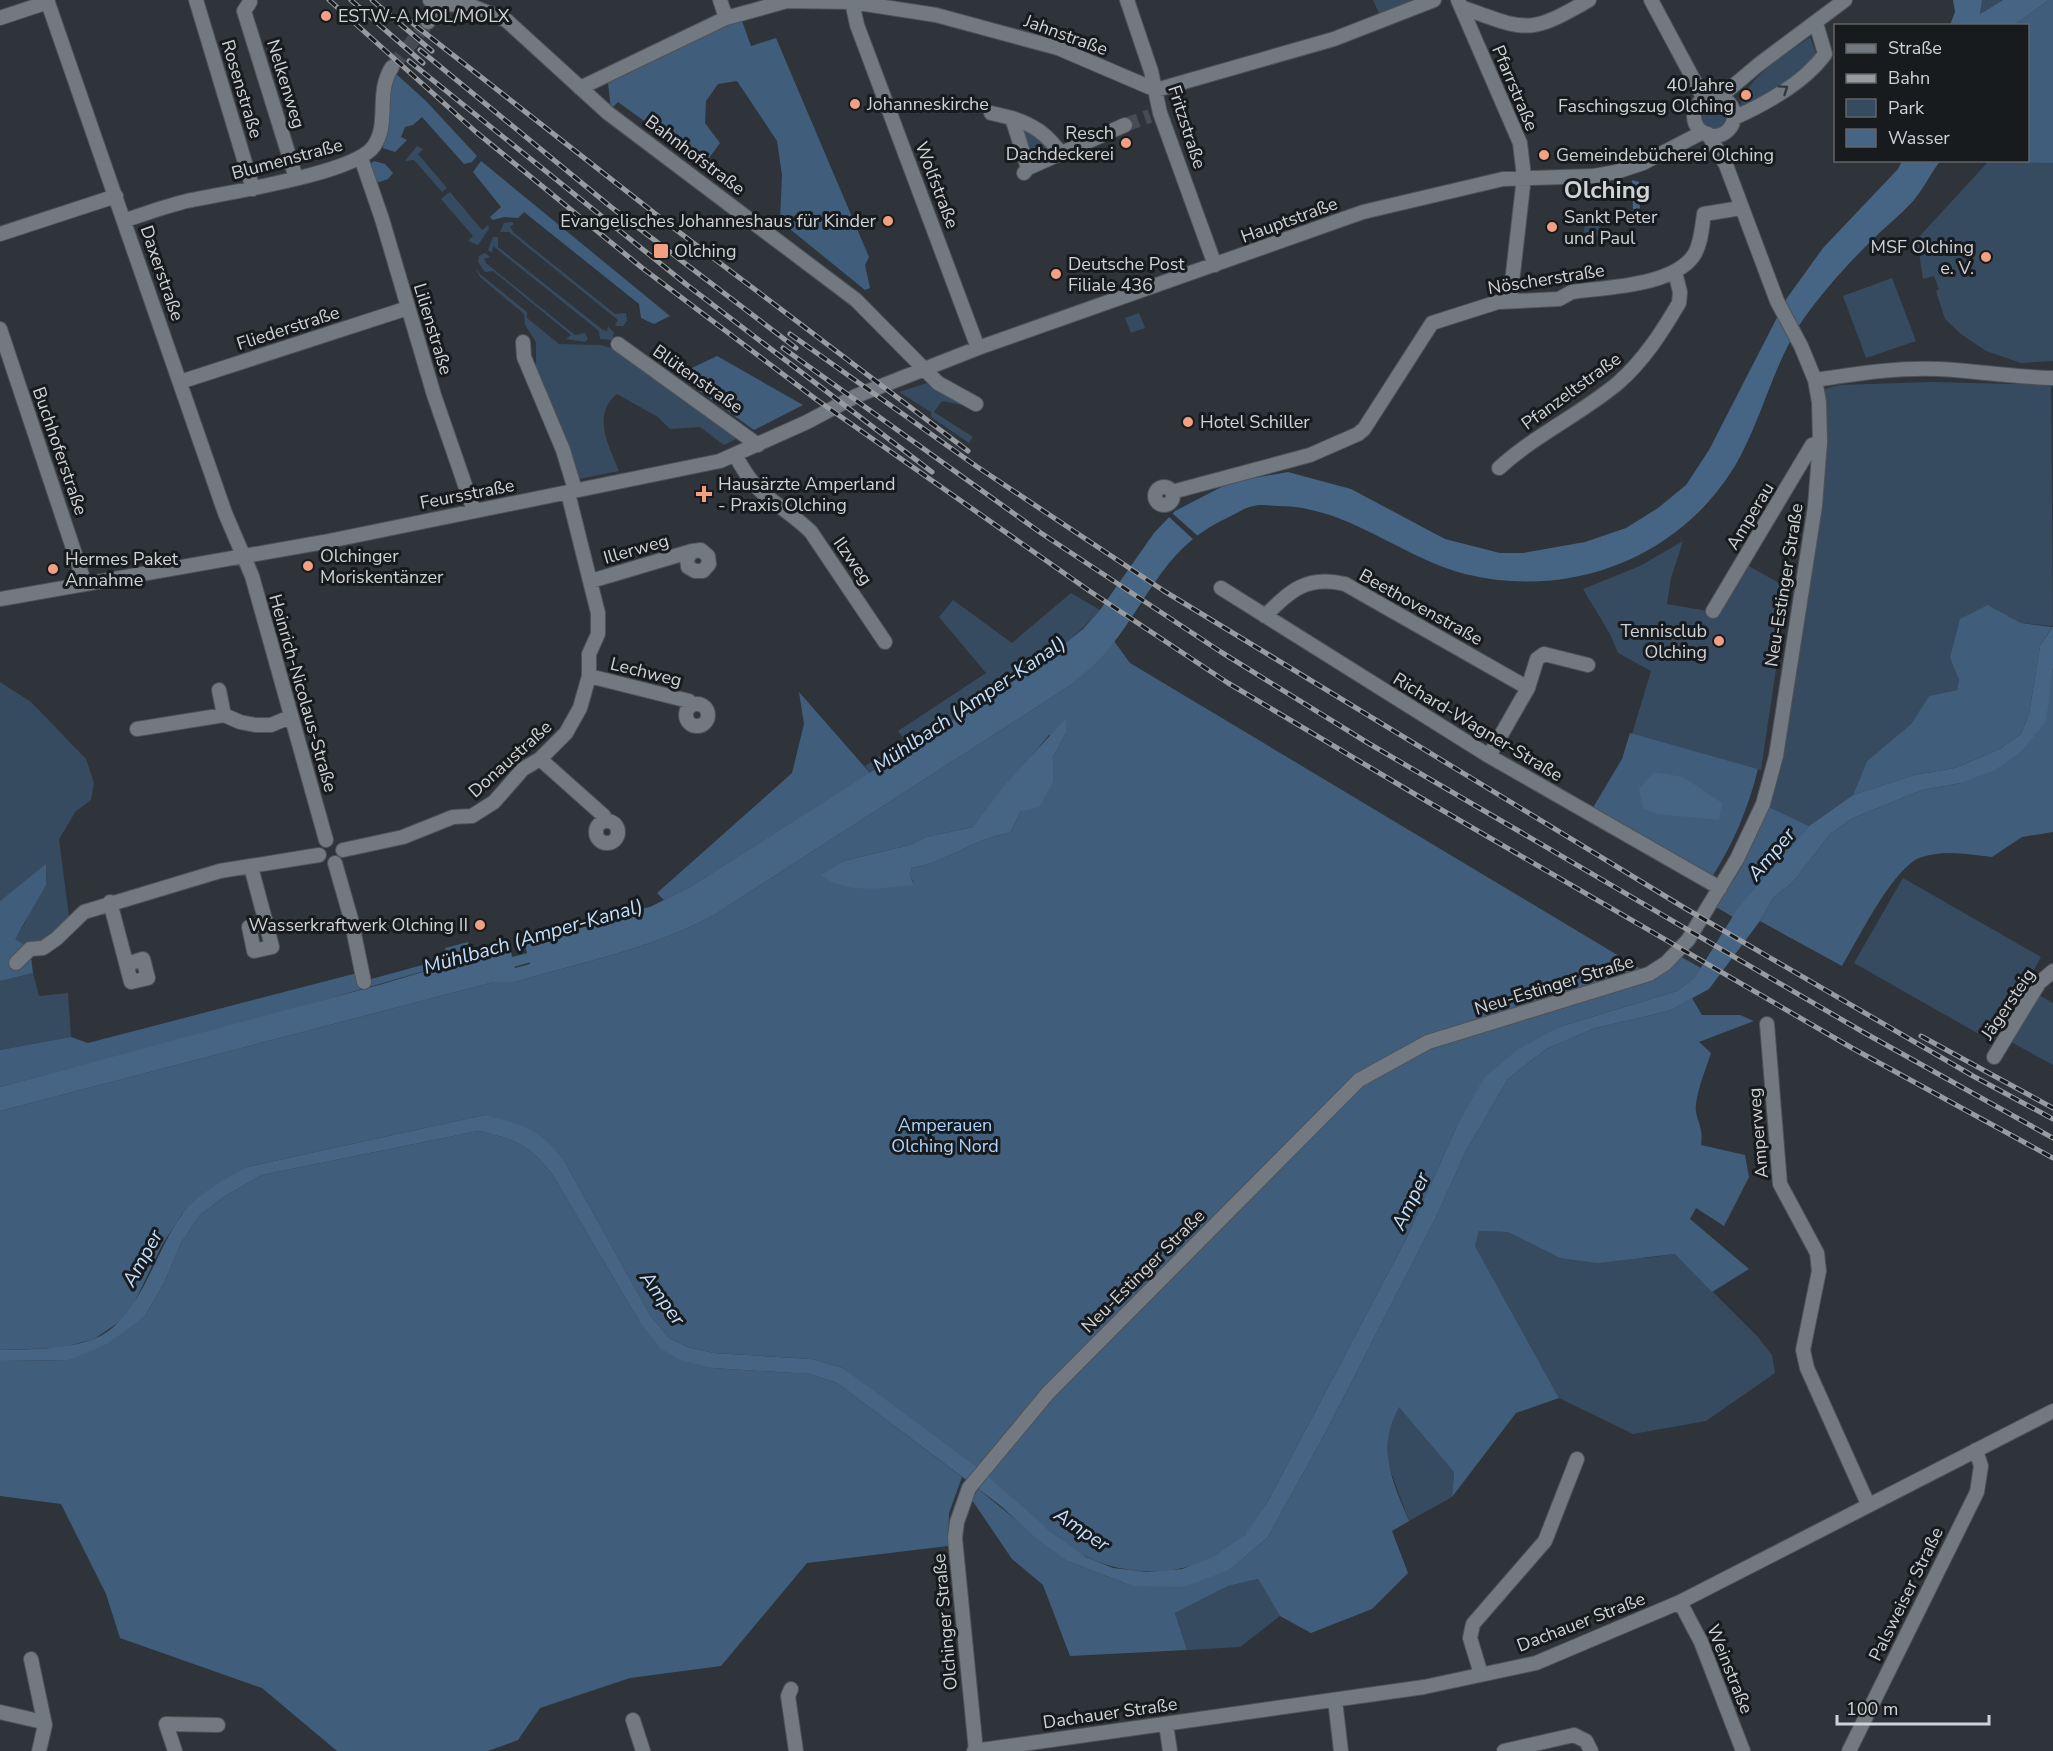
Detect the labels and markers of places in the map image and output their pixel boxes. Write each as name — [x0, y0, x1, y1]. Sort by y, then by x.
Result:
place label: ESTW-A MOL/MOLX — [338, 4, 510, 28]
marker: ESTW-A MOL/MOLX — [319, 9, 333, 23]
place label: 40 Jahre Faschingszug Olching — [1558, 73, 1734, 118]
marker: 40 Jahre Faschingszug Olching — [1739, 88, 1753, 102]
place label: Johanneskirche — [866, 92, 989, 116]
marker: Johanneskirche — [848, 97, 862, 111]
place label: Resch Dachdeckerei — [1006, 121, 1114, 166]
marker: Resch Dachdeckerei — [1119, 136, 1133, 150]
place label: Gemeindebücherei Olching — [1556, 143, 1774, 167]
marker: Gemeindebücherei Olching — [1537, 148, 1551, 162]
place label: Sankt Peter und Paul — [1564, 205, 1658, 250]
place label: Evangelisches Johanneshaus für Kinder — [560, 209, 877, 233]
marker: Evangelisches Johanneshaus für Kinder — [881, 214, 895, 228]
marker: Sankt Peter und Paul — [1545, 220, 1559, 234]
place label: MSF Olching e. V. — [1871, 235, 1974, 280]
place label: Olching — [674, 239, 737, 263]
marker: Olching — [652, 242, 670, 260]
marker: MSF Olching e. V. — [1979, 250, 1993, 264]
place label: Deutsche Post Filiale 436 — [1068, 252, 1185, 297]
marker: Deutsche Post Filiale 436 — [1049, 267, 1063, 281]
place label: Hotel Schiller — [1200, 410, 1310, 434]
marker: Hotel Schiller — [1181, 415, 1195, 429]
place label: Hausärzte Amperland - Praxis Olching — [718, 472, 895, 517]
marker: Hausärzte Amperland - Praxis Olching — [695, 485, 713, 503]
place label: Olchinger Moriskentänzer — [320, 544, 444, 589]
place label: Hermes Paket Annahme — [65, 547, 179, 592]
marker: Olchinger Moriskentänzer — [301, 559, 315, 573]
marker: Hermes Paket Annahme — [46, 562, 60, 576]
place label: Tennisclub Olching — [1620, 619, 1707, 664]
marker: Tennisclub Olching — [1712, 634, 1726, 648]
place label: Wasserkraftwerk Olching II — [248, 913, 468, 937]
marker: Wasserkraftwerk Olching II — [473, 918, 487, 932]

